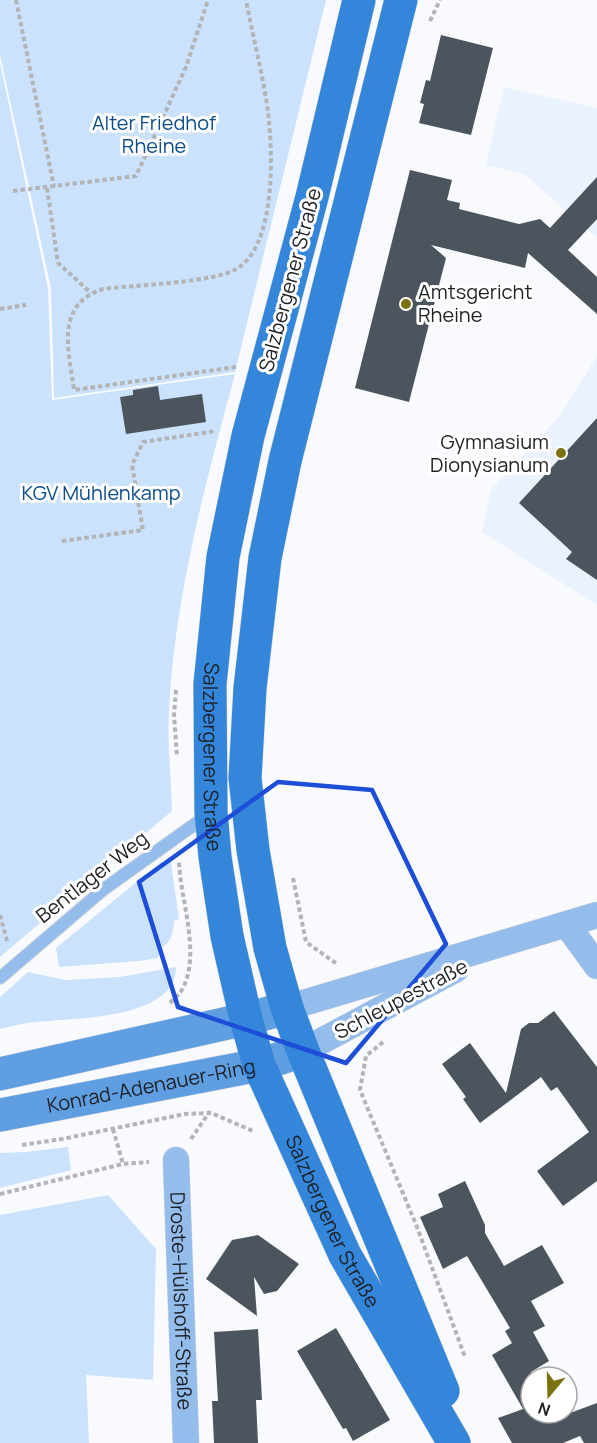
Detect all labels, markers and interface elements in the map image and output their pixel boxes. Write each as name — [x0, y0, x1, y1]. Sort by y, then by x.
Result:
park label: Alter Friedhof Rheine — [92, 109, 216, 159]
street label: Salzbergener Straße — [252, 185, 327, 375]
place label: Amtsgericht Rheine — [418, 278, 533, 328]
marker: Amtsgericht Rheine — [399, 297, 413, 311]
place label: Gymnasium Dionysianum — [430, 428, 549, 478]
marker: Gymnasium Dionysianum — [554, 446, 568, 460]
park label: KGV Mühlenkamp — [21, 479, 181, 506]
street label: Salzbergener Straße — [197, 661, 228, 852]
street label: Bentlager Weg — [30, 824, 153, 929]
street label: Schleupestraße — [329, 952, 472, 1045]
street label: Konrad-Adenauer-Ring — [45, 1052, 258, 1119]
street label: Salzbergener Straße — [279, 1131, 387, 1312]
street label: Droste-Hülshoff-Straße — [164, 1191, 199, 1411]
north arrow — [519, 1365, 579, 1425]
text: N — [535, 1397, 553, 1421]

